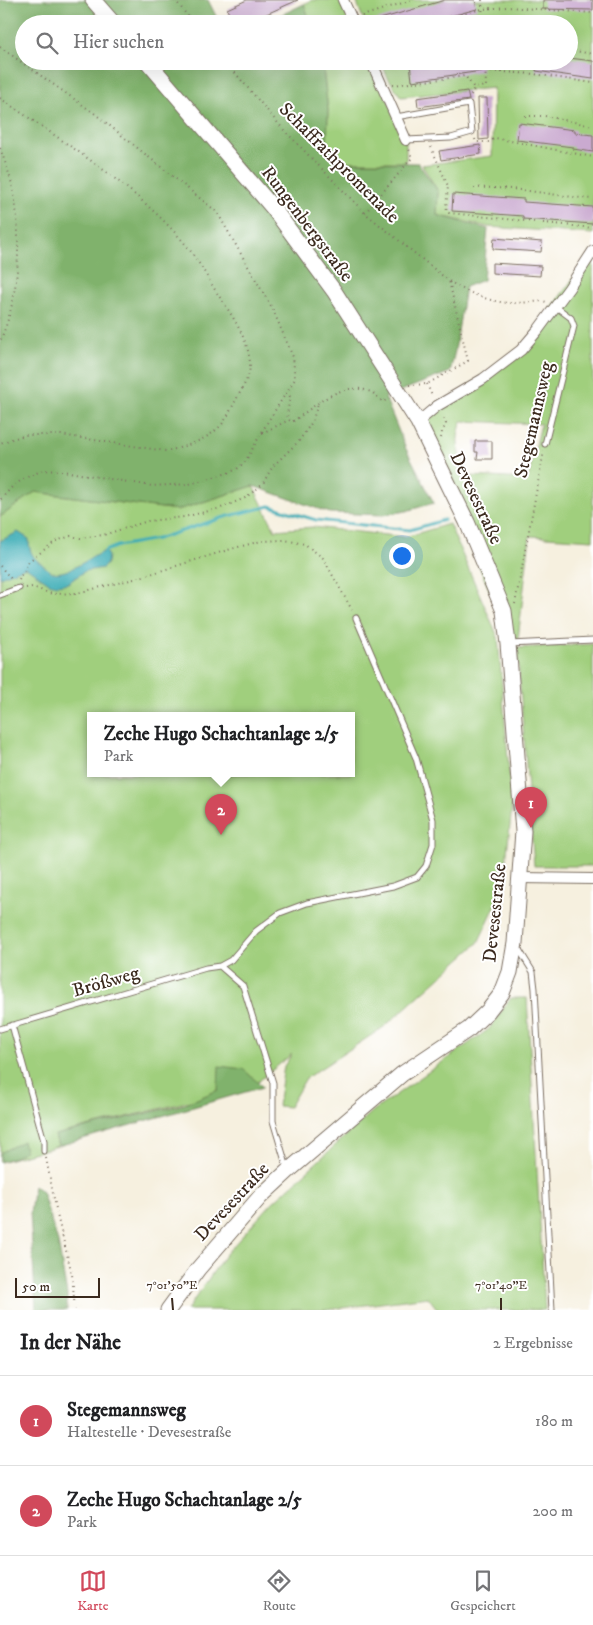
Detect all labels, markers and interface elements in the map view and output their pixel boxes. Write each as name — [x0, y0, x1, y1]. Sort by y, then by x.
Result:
search box — [15, 15, 578, 70]
icon: search — [33, 29, 61, 57]
text: Hier suchen — [73, 31, 164, 54]
street label: Schaffrathpromenade — [274, 98, 404, 228]
street label: Rungenbergstraße — [256, 162, 358, 286]
street label: Stegemannsweg — [509, 359, 559, 480]
street label: Devesestraße — [445, 448, 507, 548]
your location — [389, 543, 415, 569]
popup — [87, 712, 355, 777]
text: Zeche Hugo Schachtanlage 2/5 — [104, 723, 338, 746]
text: Park — [104, 746, 134, 766]
pin: 1 — [515, 787, 547, 828]
pin: 2 — [205, 794, 237, 835]
street label: Devesestraße — [478, 862, 512, 964]
street label: Brößweg — [70, 961, 143, 1003]
street label: Devesestraße — [190, 1158, 274, 1246]
scale bar — [15, 1275, 100, 1298]
text: 50 m — [22, 1278, 50, 1296]
text: 7°01'50"E — [147, 1278, 198, 1293]
text: 7°01'40"E — [475, 1278, 527, 1293]
text: In der Nähe — [20, 1330, 121, 1356]
text: 2 Ergebnisse — [493, 1333, 573, 1353]
text: Stegemannsweg — [67, 1399, 186, 1422]
text: 1 — [33, 1411, 39, 1431]
text: 180 m — [535, 1411, 573, 1431]
text: Haltestelle · Devesestraße — [67, 1422, 231, 1442]
text: Zeche Hugo Schachtanlage 2/5 — [67, 1489, 302, 1512]
text: 2 — [32, 1501, 40, 1521]
text: 200 m — [532, 1501, 573, 1521]
text: Park — [67, 1512, 97, 1532]
tab: Karte — [77, 1567, 108, 1615]
tab: Route — [263, 1567, 296, 1615]
tab: Gespeichert — [450, 1567, 516, 1615]

